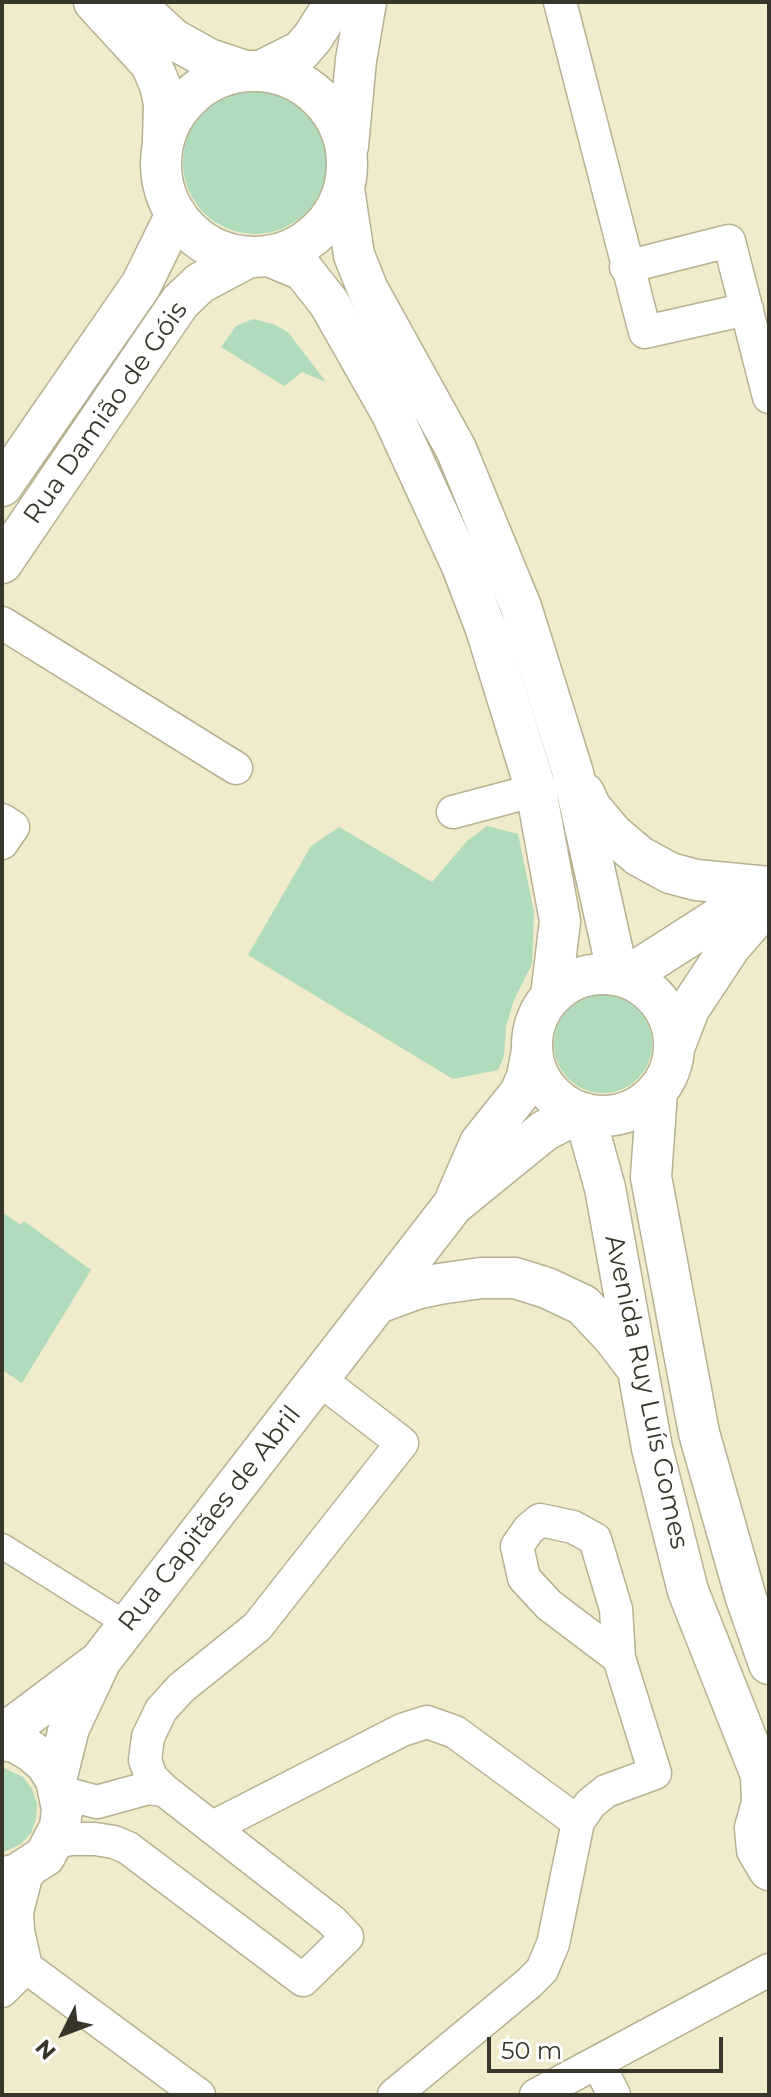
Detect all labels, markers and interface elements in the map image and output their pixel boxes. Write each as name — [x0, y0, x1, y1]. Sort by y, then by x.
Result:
street label: Rua Damião de Góis — [17, 296, 195, 530]
street label: Avenida Ruy Luís Gomes — [597, 1232, 695, 1552]
street label: Rua Capitães de Abril — [112, 1400, 308, 1638]
north arrow — [24, 1993, 104, 2073]
scale bar — [491, 2021, 727, 2071]
text: N — [30, 2034, 62, 2065]
text: 50 m — [501, 2036, 562, 2065]

